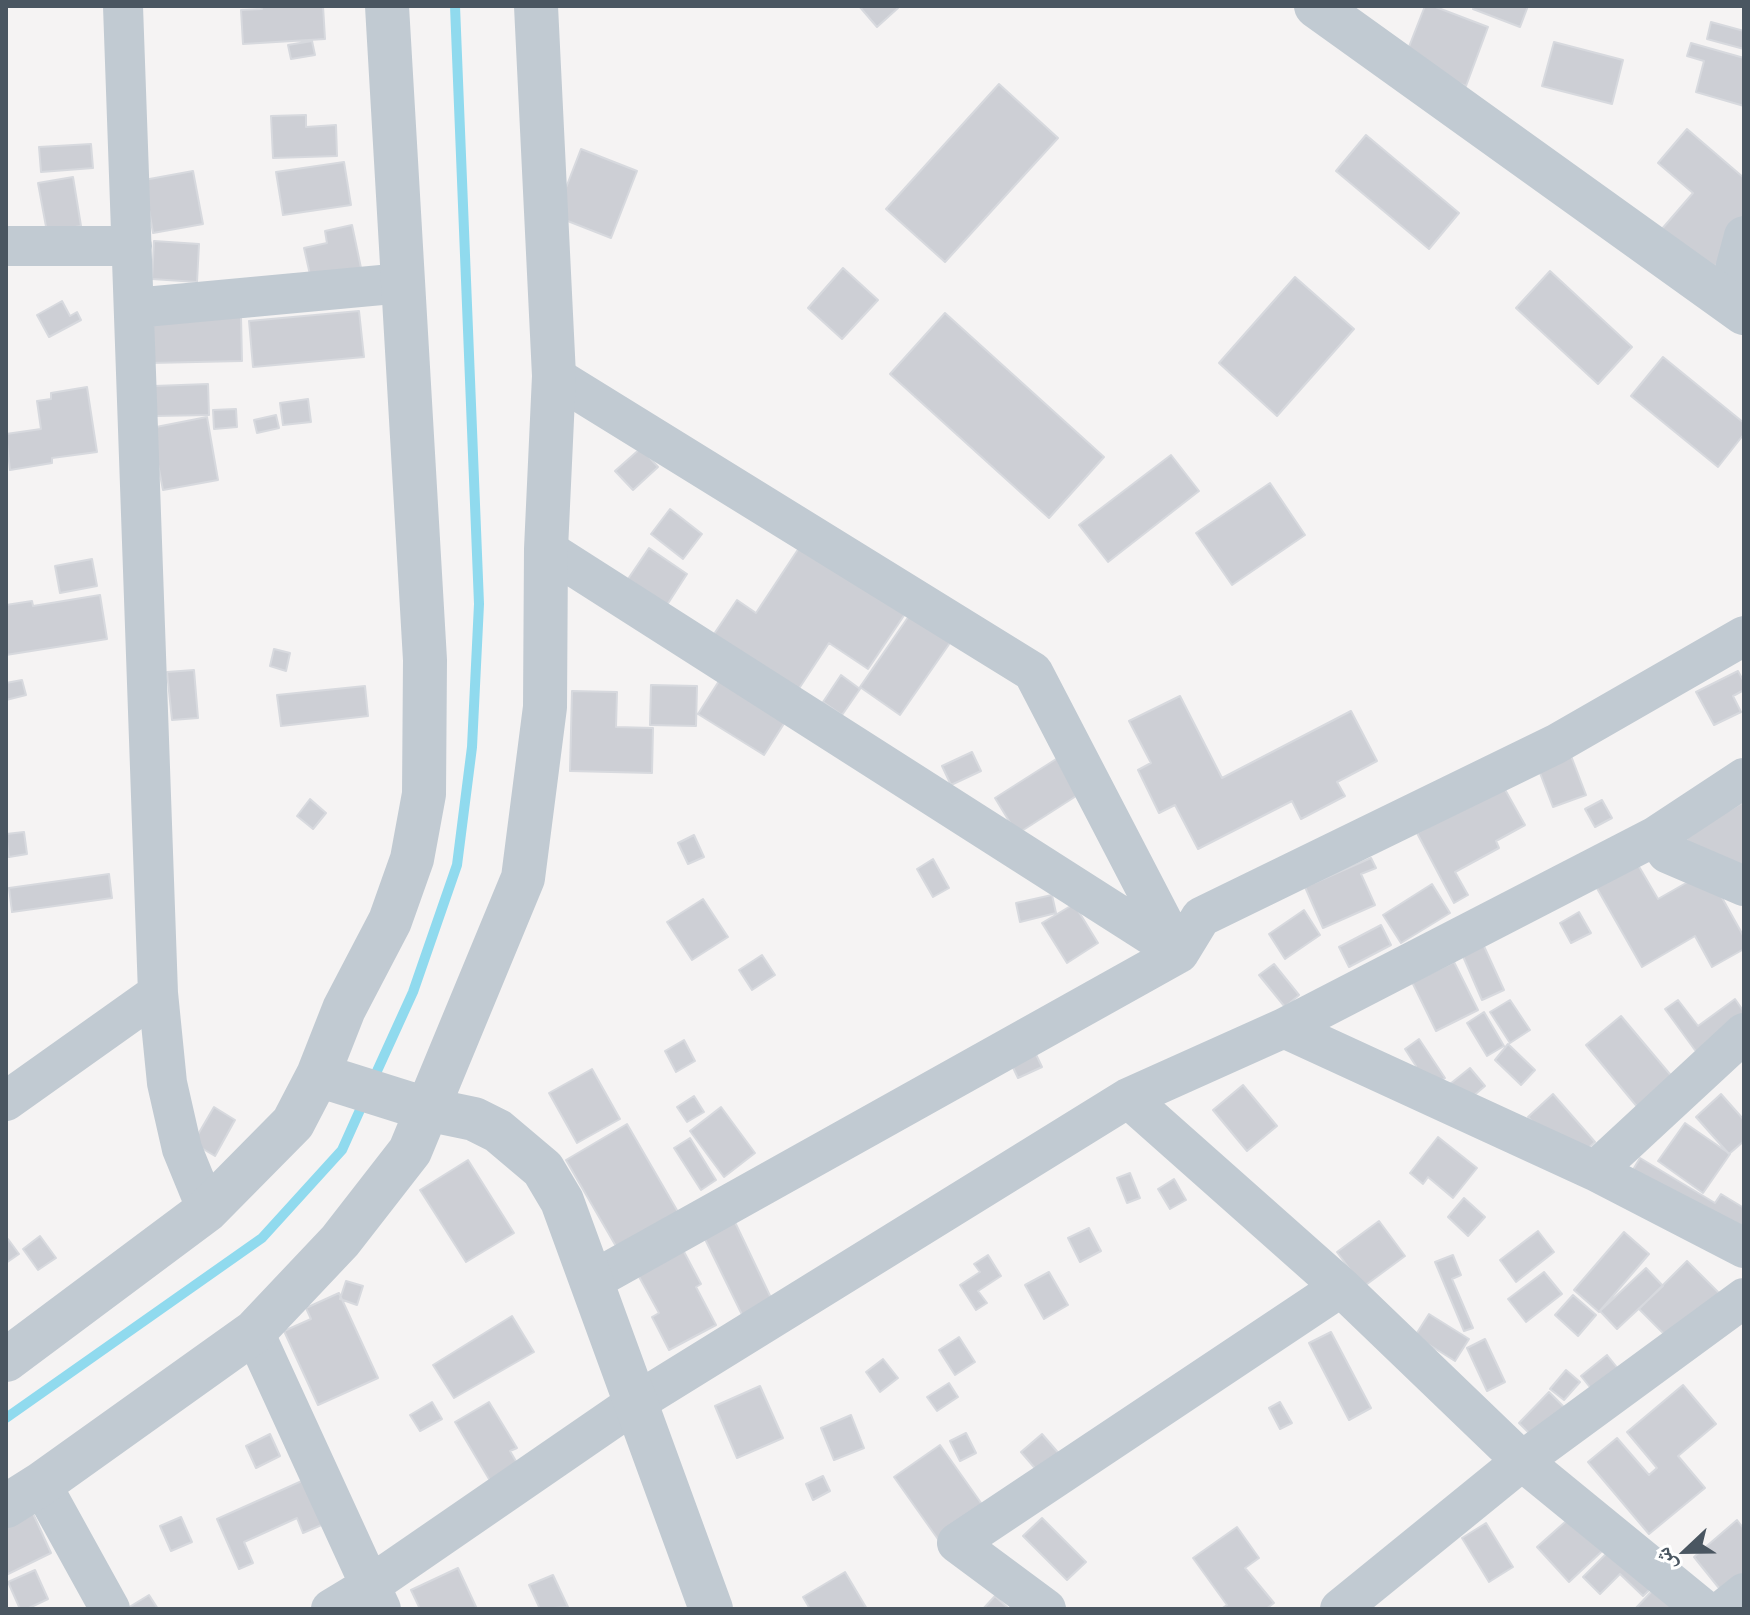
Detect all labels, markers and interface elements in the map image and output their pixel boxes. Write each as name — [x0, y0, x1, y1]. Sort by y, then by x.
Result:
north arrow — [1646, 1511, 1726, 1591]
text: ش — [1647, 1544, 1680, 1576]

